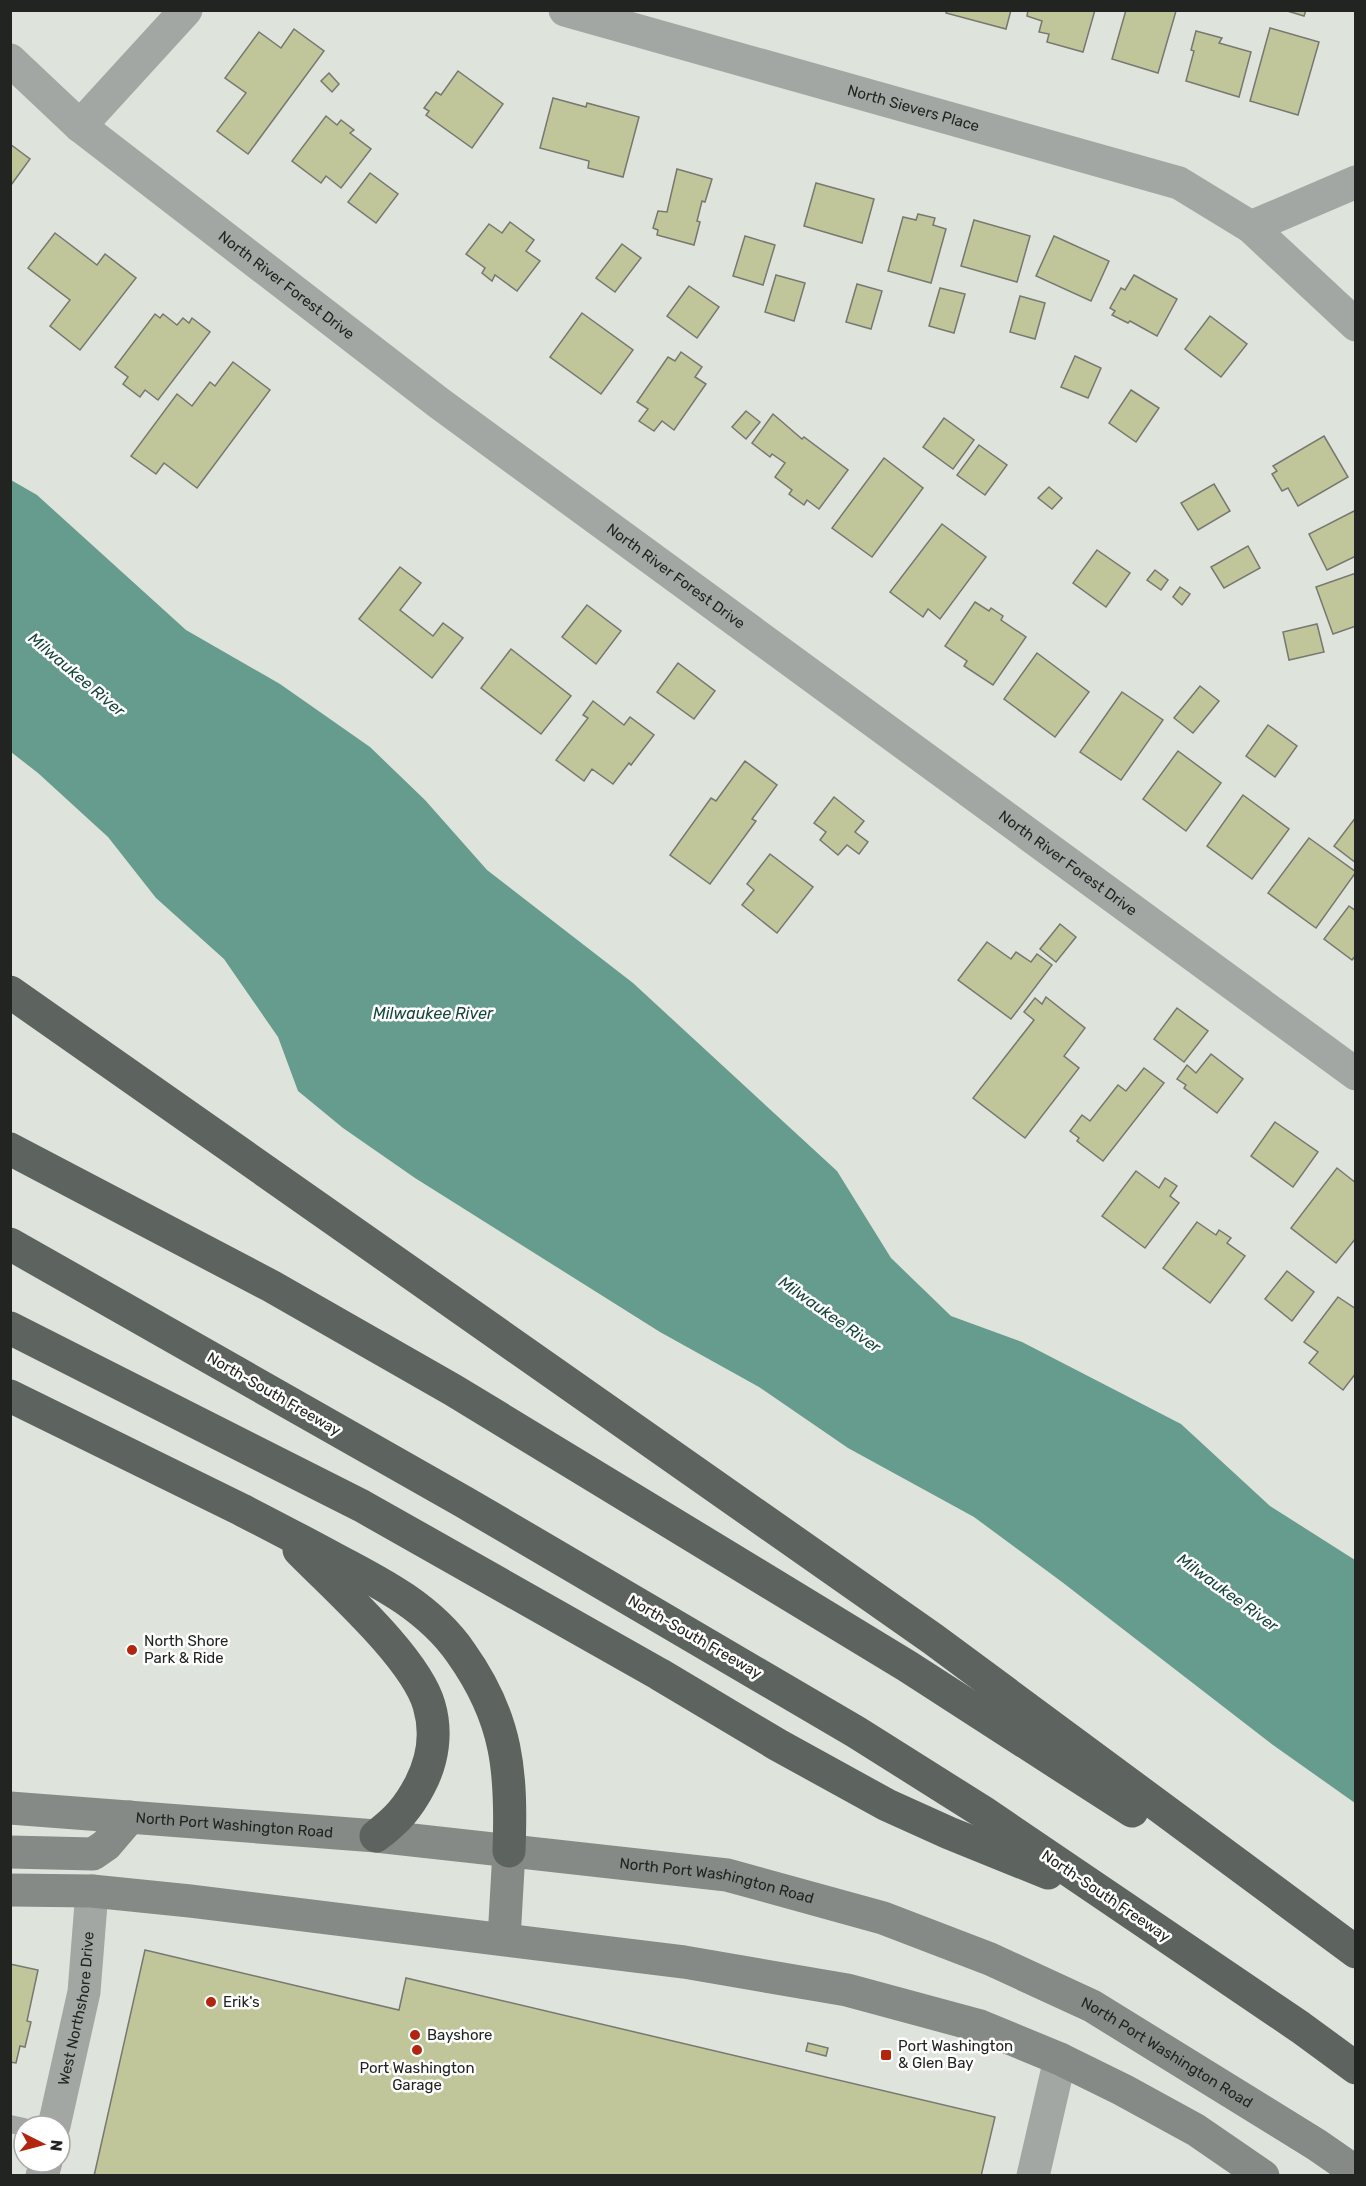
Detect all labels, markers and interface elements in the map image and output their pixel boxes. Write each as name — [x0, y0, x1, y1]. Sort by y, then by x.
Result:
street label: North Sievers Place — [845, 81, 981, 135]
street label: North River Forest Drive — [215, 227, 358, 343]
street label: North River Forest Drive — [603, 520, 748, 633]
water label: Milwaukee River — [25, 629, 129, 721]
street label: North River Forest Drive — [995, 807, 1141, 920]
water label: Milwaukee River — [373, 1004, 494, 1023]
water label: Milwaukee River — [775, 1272, 885, 1357]
street label: North-South Freeway — [204, 1348, 344, 1440]
water label: Milwaukee River — [1174, 1549, 1283, 1636]
street label: North-South Freeway — [625, 1591, 765, 1683]
place label: North Shore Park & Ride — [144, 1632, 228, 1667]
marker: North Shore Park & Ride — [125, 1643, 139, 1657]
street label: North Port Washington Road — [135, 1809, 334, 1842]
street label: North-South Freeway — [1038, 1846, 1174, 1946]
street label: North Port Washington Road — [618, 1854, 816, 1908]
street label: West Northshore Drive — [54, 1931, 98, 2087]
place label: Erik's — [223, 1993, 260, 2011]
street label: North Port Washington Road — [1078, 1993, 1256, 2112]
marker: Erik's — [204, 1995, 218, 2009]
place label: Bayshore — [427, 2026, 493, 2044]
marker: Bayshore — [408, 2028, 422, 2042]
place label: Port Washington & Glen Bay — [898, 2037, 1013, 2072]
marker: Port Washington Garage — [410, 2043, 424, 2057]
marker: Port Washington & Glen Bay — [879, 2048, 893, 2062]
place label: Port Washington Garage — [359, 2059, 475, 2094]
north arrow — [12, 2114, 72, 2174]
text: N — [46, 2139, 66, 2152]

